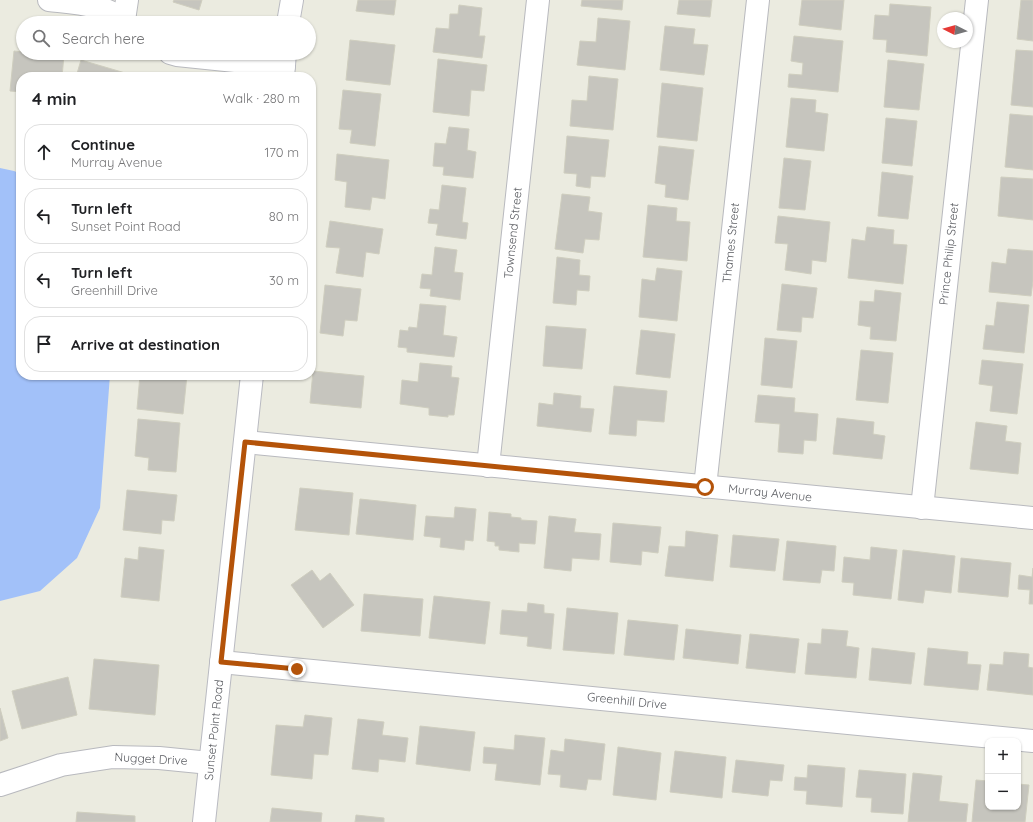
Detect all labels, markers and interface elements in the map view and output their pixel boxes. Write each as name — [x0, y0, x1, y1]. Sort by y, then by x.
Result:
north arrow — [937, 12, 973, 48]
search box — [16, 16, 316, 60]
icon: search — [30, 27, 52, 49]
text: Search here — [62, 29, 145, 48]
text: 4 min — [32, 88, 77, 109]
text: Walk · 280 m — [223, 90, 300, 106]
text: Continue — [71, 135, 135, 154]
icon: ahead — [33, 141, 55, 163]
text: 170 m — [264, 144, 299, 160]
text: Murray Avenue — [71, 154, 162, 170]
street label: Townsend Street — [500, 187, 525, 279]
text: Turn left — [71, 199, 133, 218]
street label: Thames Street — [719, 202, 742, 284]
street label: Prince Philip Street — [936, 202, 961, 306]
icon: left — [33, 205, 55, 227]
text: 80 m — [269, 208, 299, 224]
text: Sunset Point Road — [71, 218, 181, 234]
text: Turn left — [71, 263, 133, 282]
icon: left — [33, 269, 55, 291]
text: 30 m — [269, 272, 299, 288]
text: Greenhill Drive — [71, 282, 158, 298]
icon: arrive — [33, 333, 55, 355]
text: Arrive at destination — [71, 335, 220, 354]
route start — [696, 478, 714, 496]
street label: Murray Avenue — [727, 481, 813, 504]
route end — [288, 660, 306, 678]
street label: Sunset Point Road — [201, 679, 226, 781]
street label: Greenhill Drive — [586, 689, 668, 712]
map controls — [985, 738, 1021, 810]
button: + — [985, 738, 1021, 774]
street label: Nugget Drive — [114, 749, 188, 768]
button: − — [985, 774, 1021, 810]

